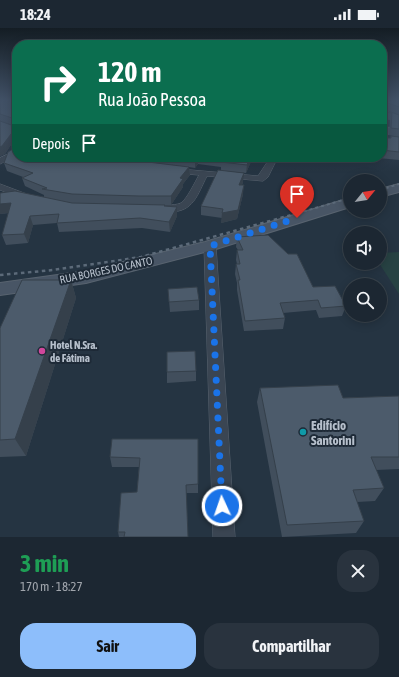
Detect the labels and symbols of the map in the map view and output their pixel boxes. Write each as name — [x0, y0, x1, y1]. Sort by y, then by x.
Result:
north arrow — [343, 174, 387, 218]
pin — [280, 177, 314, 218]
street label: RUA BORGES DO CANTO — [59, 254, 153, 286]
place label: Hotel N.Sra. de Fátima — [50, 339, 97, 364]
marker: Hotel N.Sra. de Fátima — [37, 346, 47, 356]
place label: Edifício Santorini — [311, 418, 355, 448]
marker: Edifício Santorini — [298, 427, 308, 437]
position arrow — [201, 485, 243, 527]

